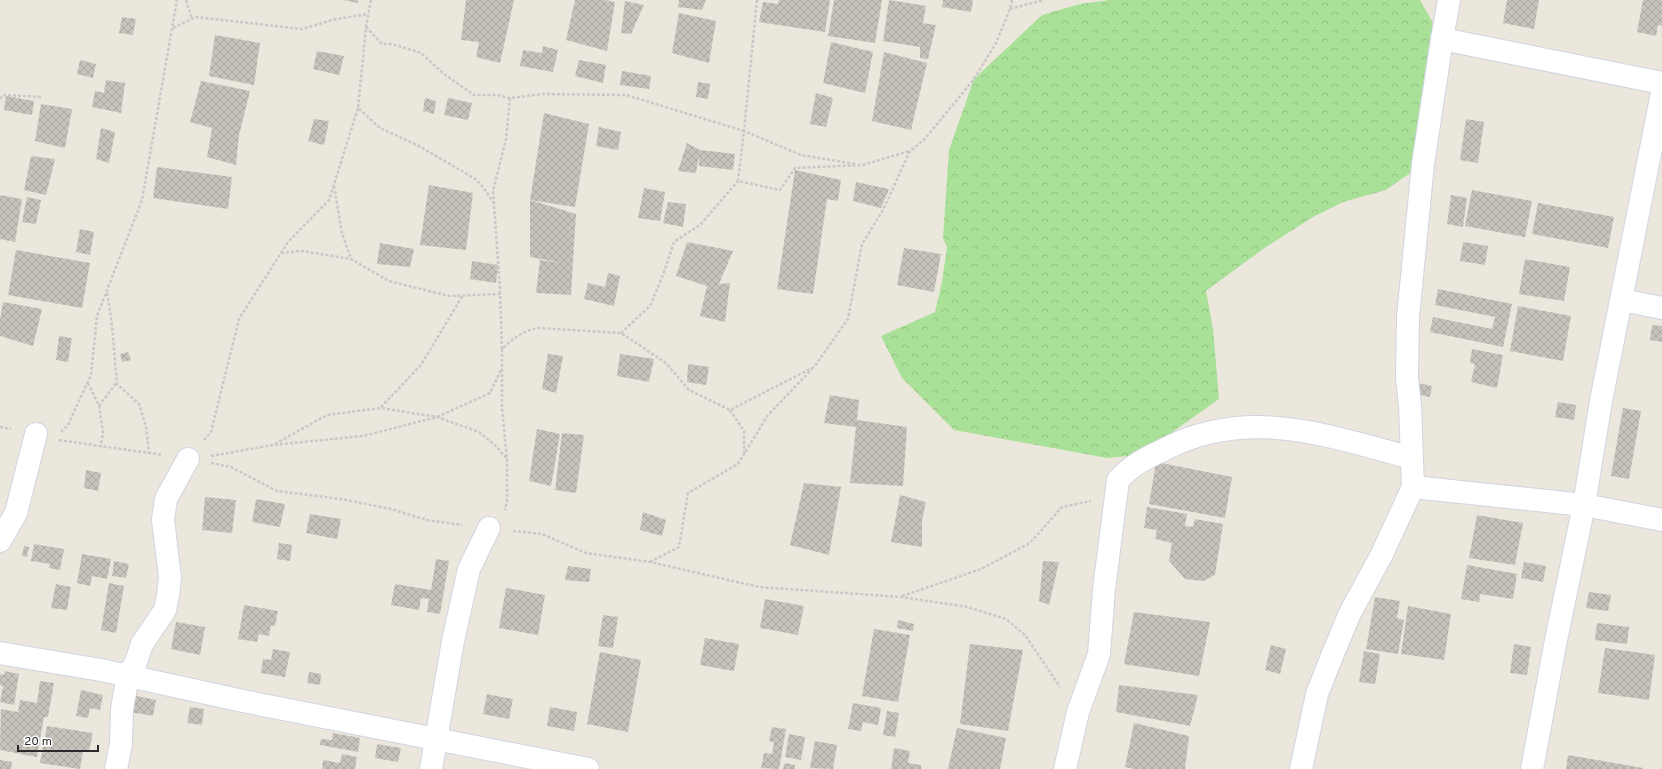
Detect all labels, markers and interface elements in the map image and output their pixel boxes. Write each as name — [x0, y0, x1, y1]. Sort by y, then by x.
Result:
scale bar — [18, 727, 98, 753]
text: 20 m — [24, 734, 52, 750]

